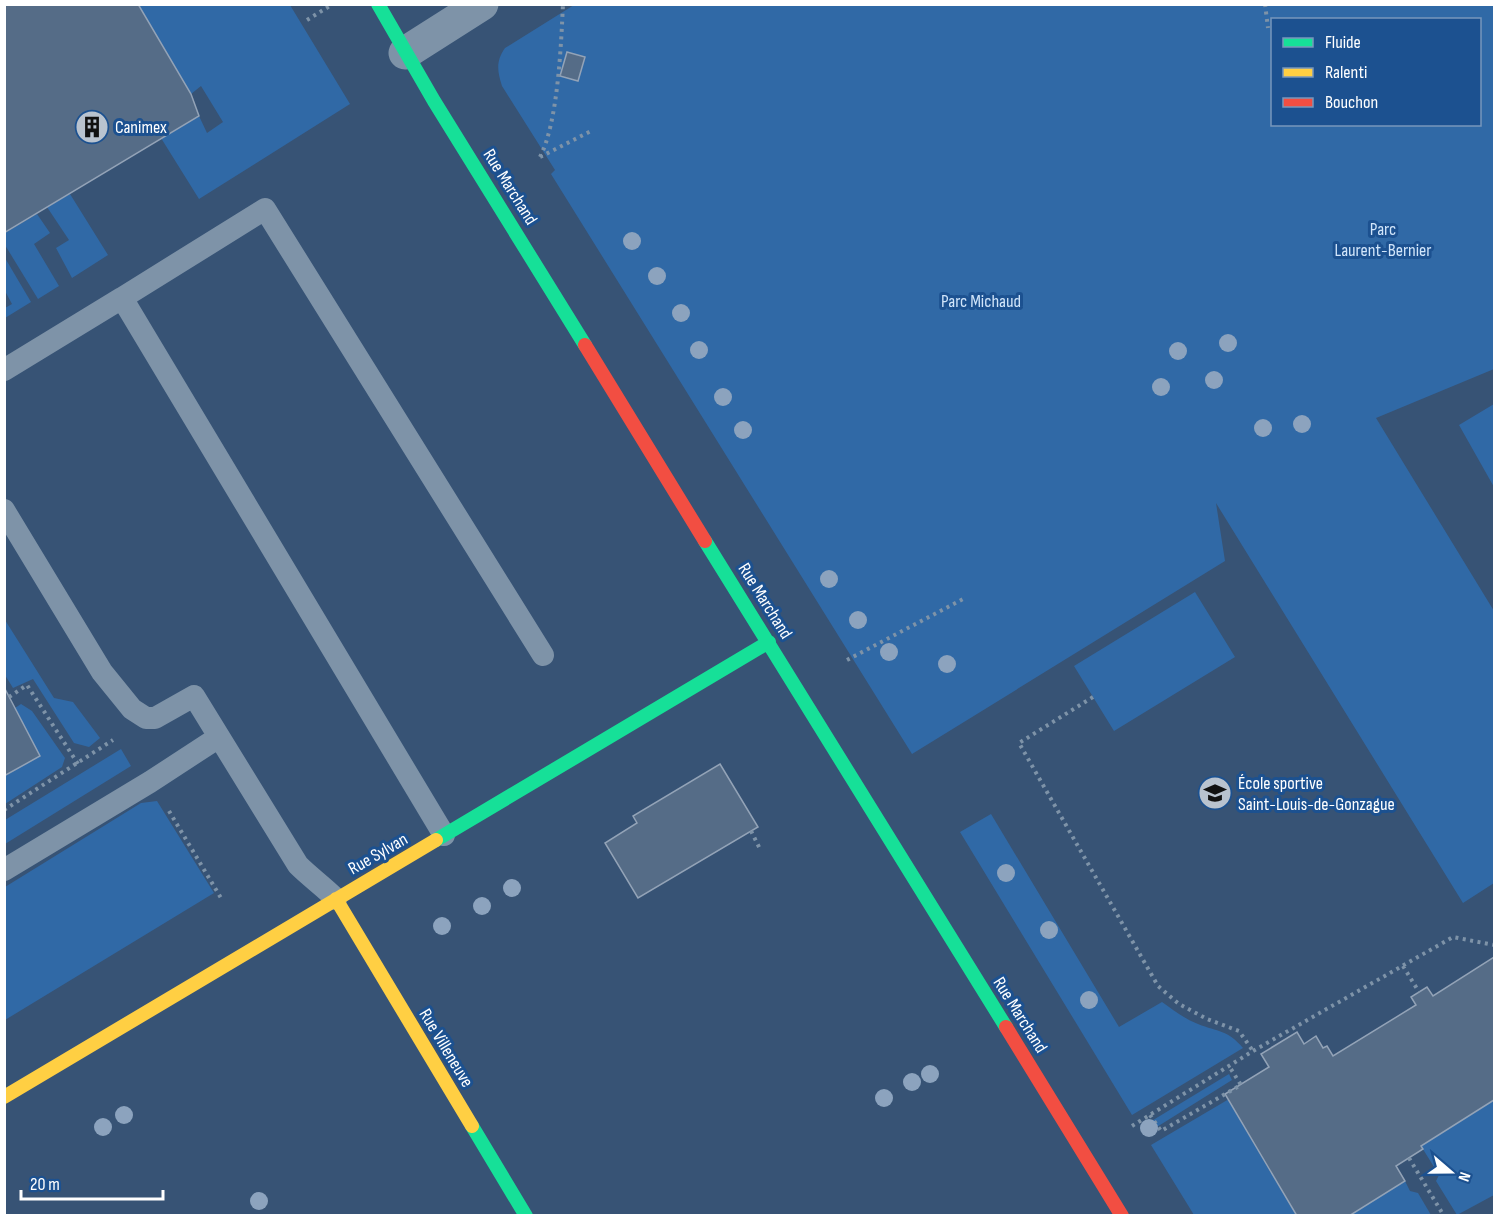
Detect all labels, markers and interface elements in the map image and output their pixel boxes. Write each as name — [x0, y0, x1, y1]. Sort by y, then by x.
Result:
legend — [1271, 18, 1481, 126]
text: Fluide — [1325, 32, 1361, 53]
text: Ralenti — [1325, 62, 1367, 83]
text: Bouchon — [1325, 92, 1378, 113]
building icon: Canimex — [74, 109, 110, 145]
place label: Canimex — [115, 117, 167, 138]
street label: Rue Marchand — [478, 145, 542, 229]
park label: Parc Laurent-Bernier — [1334, 219, 1432, 261]
park label: Parc Michaud — [941, 291, 1021, 312]
street label: Rue Marchand — [733, 559, 797, 643]
place label: École sportive Saint-Louis-de-Gonzague — [1238, 773, 1395, 815]
school or university icon: École sportive Saint-Louis-de-Gonzague — [1197, 775, 1233, 811]
street label: Rue Sylvan — [345, 829, 411, 879]
street label: Rue Marchand — [988, 973, 1052, 1057]
street label: Rue Villeneuve — [414, 1005, 478, 1091]
north arrow — [1421, 1142, 1481, 1202]
scale bar — [21, 1163, 164, 1201]
text: N — [1453, 1169, 1474, 1184]
text: 20 m — [30, 1174, 60, 1195]

